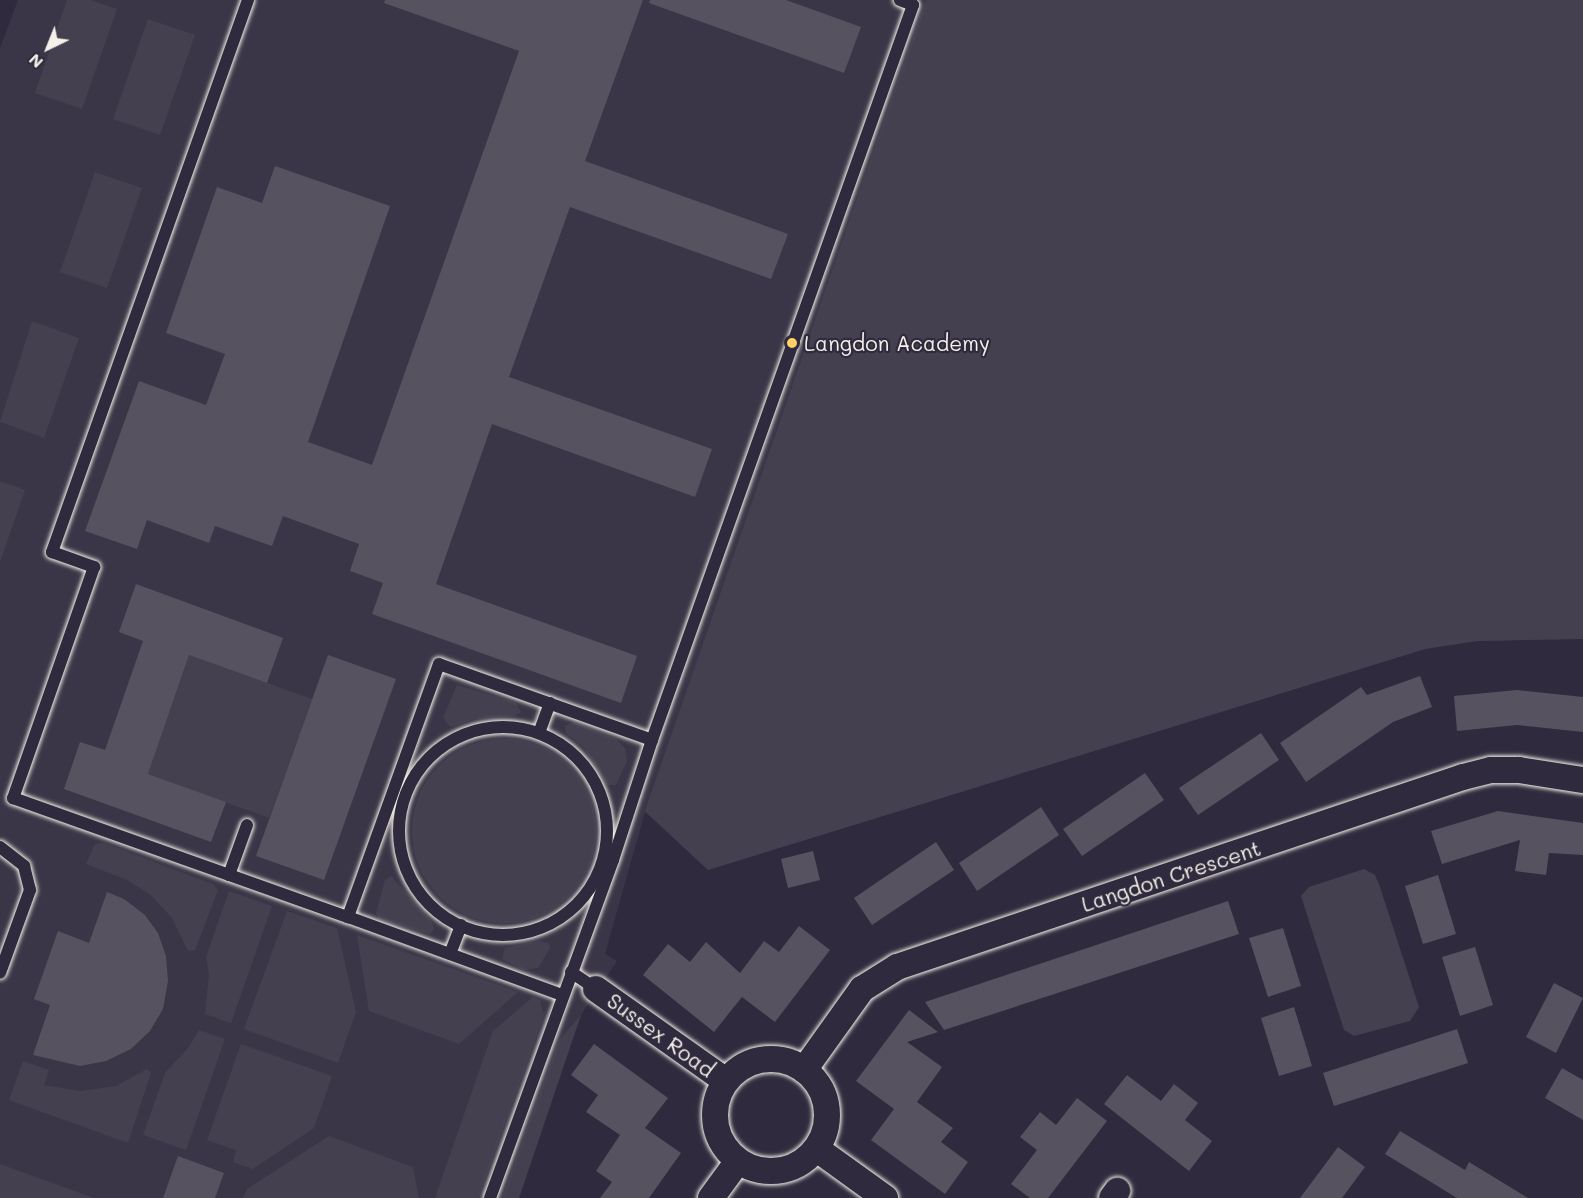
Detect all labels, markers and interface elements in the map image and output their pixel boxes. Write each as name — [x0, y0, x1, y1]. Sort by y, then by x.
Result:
north arrow — [18, 18, 78, 78]
text: N — [24, 50, 47, 73]
place label: Langdon Academy — [804, 330, 990, 356]
marker: Langdon Academy — [785, 336, 799, 350]
street label: Langdon Crescent — [1078, 835, 1264, 917]
street label: Sussex Road — [602, 988, 720, 1082]

